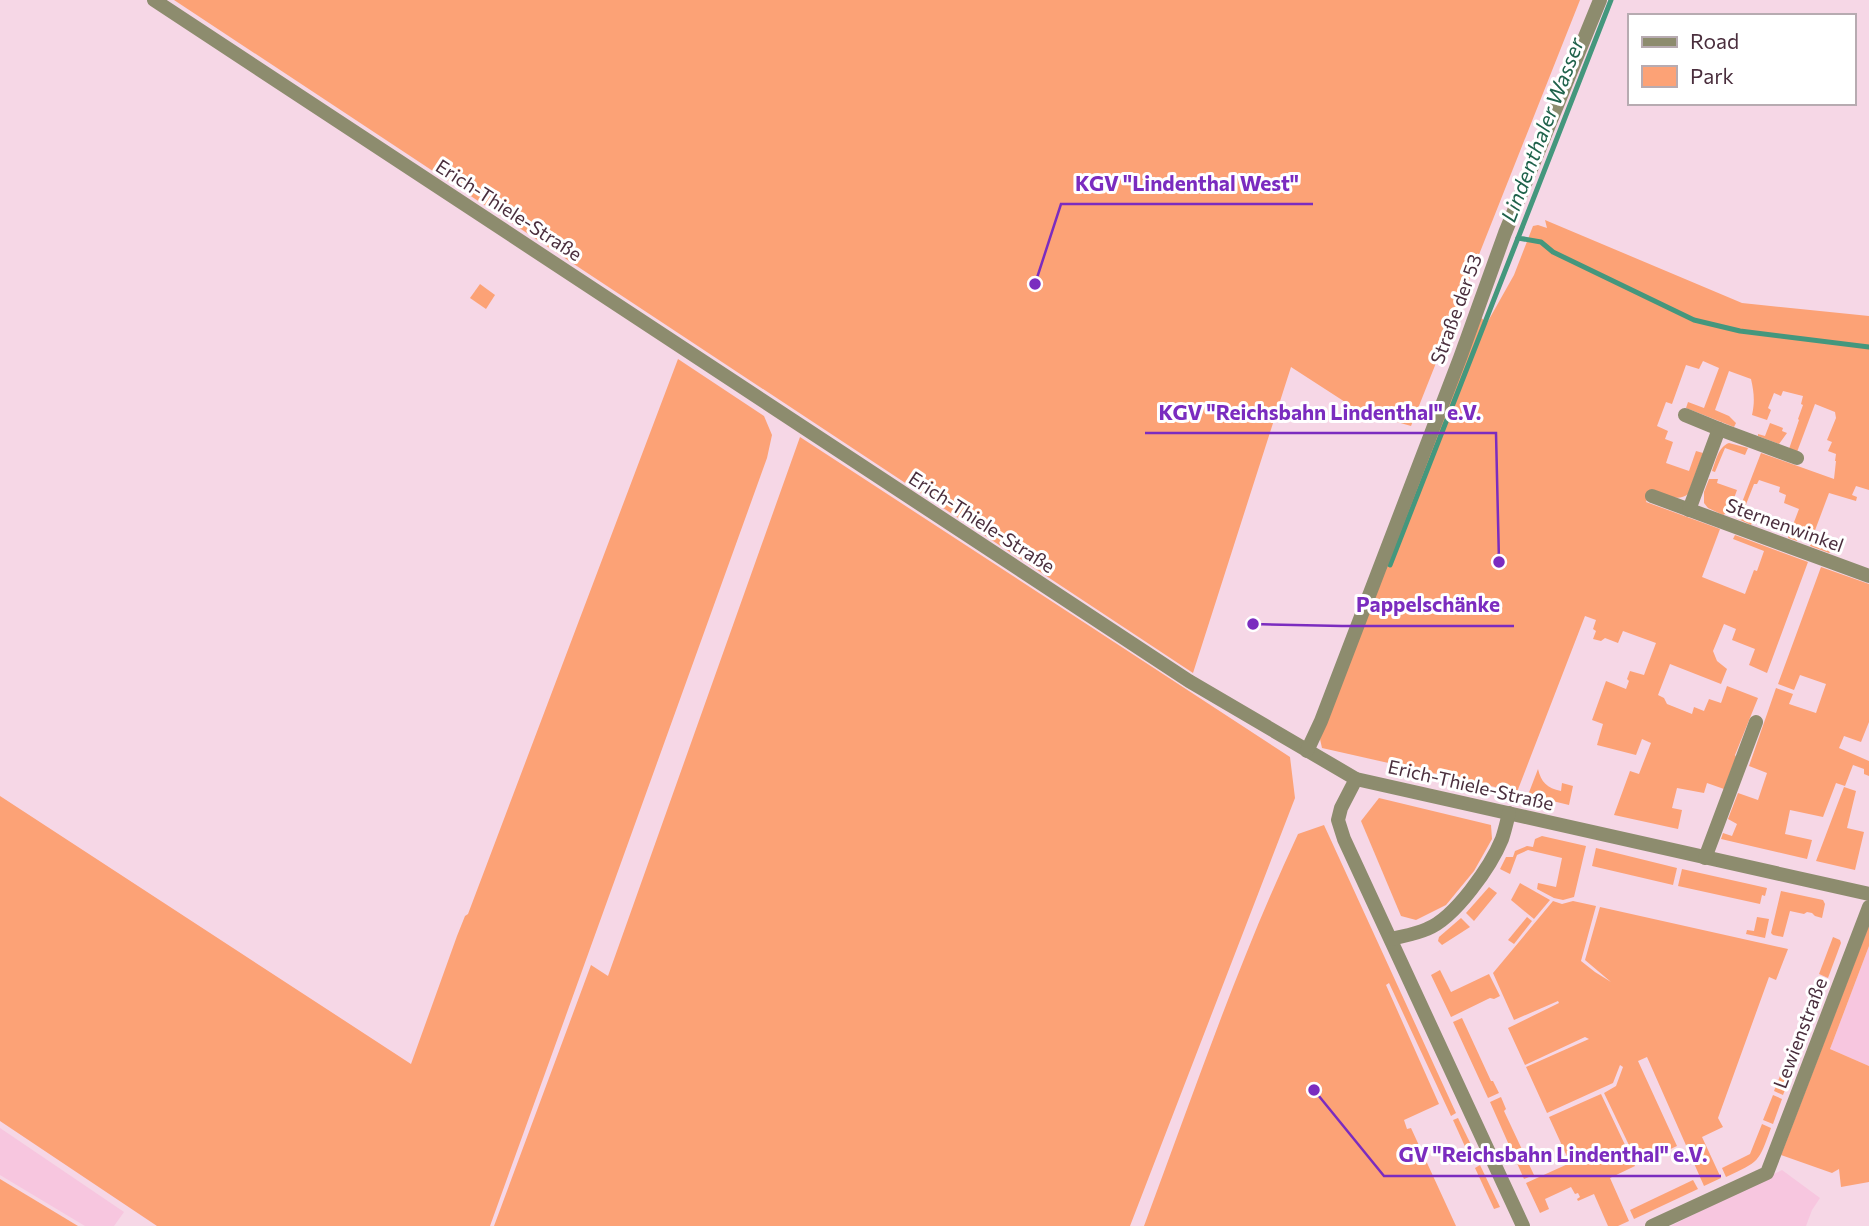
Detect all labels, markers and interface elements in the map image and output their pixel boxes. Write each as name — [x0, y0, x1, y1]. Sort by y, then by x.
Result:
legend — [1628, 14, 1855, 105]
text: Road — [1690, 28, 1739, 53]
water label: Lindenthaler Wasser — [1495, 33, 1588, 225]
text: Park — [1690, 63, 1734, 88]
street label: Erich-Thiele-Straße — [432, 154, 587, 265]
callout: KGV "Lindenthal West" — [1061, 162, 1313, 204]
text: KGV "Lindenthal West" — [1075, 170, 1299, 195]
street label: Straße der 53 — [1425, 251, 1486, 367]
callout: KGV "Reichsbahn Lindenthal" e.V. — [1145, 391, 1496, 433]
text: KGV "Reichsbahn Lindenthal" e.V. — [1159, 399, 1481, 424]
street label: Erich-Thiele-Straße — [905, 466, 1060, 577]
street label: Sternenwinkel — [1723, 493, 1847, 556]
callout: Pappelschänke — [1342, 584, 1514, 626]
text: Pappelschänke — [1356, 591, 1500, 616]
street label: Erich-Thiele-Straße — [1386, 754, 1556, 815]
street label: Lewienstraße — [1768, 974, 1831, 1092]
callout: GV "Reichsbahn Lindenthal" e.V. — [1384, 1134, 1721, 1176]
text: GV "Reichsbahn Lindenthal" e.V. — [1399, 1141, 1707, 1166]

